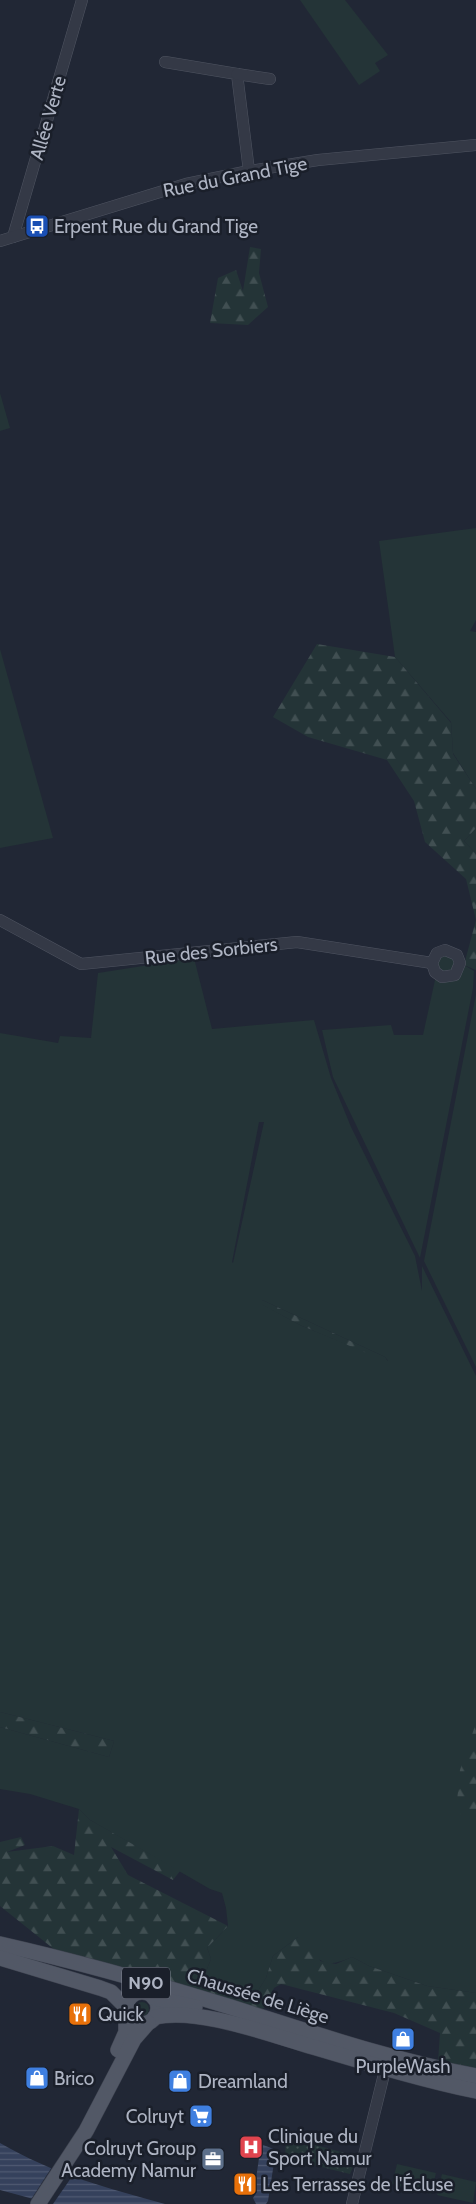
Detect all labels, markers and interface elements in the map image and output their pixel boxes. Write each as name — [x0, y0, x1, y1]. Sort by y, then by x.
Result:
street label: Allée Verte — [25, 73, 71, 163]
street label: Rue du Grand Tige — [161, 152, 309, 202]
bus stop icon: Erpent Rue du Grand Tige — [24, 213, 50, 239]
place label: Erpent Rue du Grand Tige — [54, 215, 258, 238]
street label: Rue des Sorbiers — [143, 933, 279, 969]
street label: Chaussée de Liège — [184, 1963, 332, 2029]
road number: N90 — [122, 1968, 170, 1999]
restaurant icon: Quick — [67, 2001, 93, 2027]
place label: Quick — [98, 2003, 144, 2026]
shop icon: PurpleWash — [390, 2026, 416, 2052]
place label: PurpleWash — [355, 2055, 451, 2078]
shop icon: Brico — [24, 2065, 50, 2091]
place label: Brico — [54, 2067, 94, 2090]
shop icon: Dreamland — [167, 2068, 193, 2094]
place label: Dreamland — [198, 2070, 288, 2093]
supermarket icon: Colruyt — [188, 2103, 214, 2129]
place label: Colruyt — [126, 2105, 185, 2128]
place label: Clinique du Sport Namur — [268, 2125, 372, 2170]
hospital icon: Clinique du Sport Namur — [238, 2134, 264, 2160]
place label: Colruyt Group Academy Namur — [61, 2137, 196, 2182]
office icon: Colruyt Group Academy Namur — [200, 2146, 226, 2172]
restaurant icon: Les Terrasses de l'Écluse — [232, 2171, 258, 2197]
place label: Les Terrasses de l'Écluse — [262, 2172, 453, 2196]

